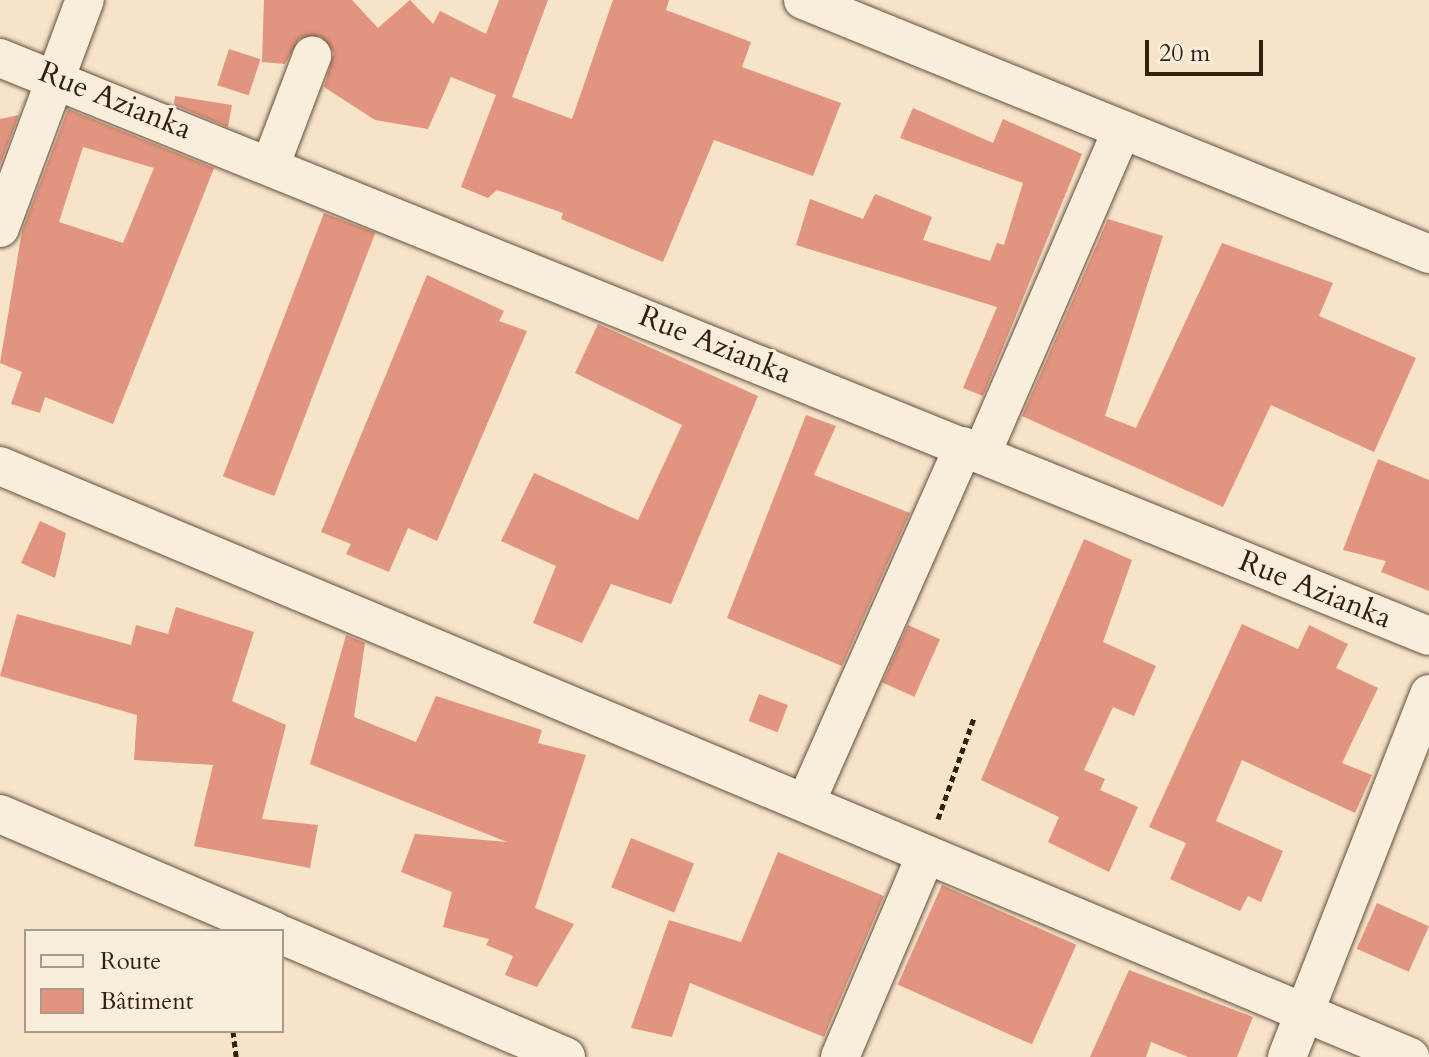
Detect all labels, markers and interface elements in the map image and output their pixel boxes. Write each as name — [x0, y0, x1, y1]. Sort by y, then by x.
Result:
scale bar — [1149, 24, 1267, 74]
text: 20 m — [1159, 37, 1210, 70]
street label: Rue Azianka — [34, 54, 196, 148]
street label: Rue Azianka — [634, 298, 796, 392]
street label: Rue Azianka — [1234, 543, 1396, 637]
legend — [24, 929, 284, 1033]
text: Route — [100, 945, 161, 978]
text: Bâtiment — [100, 985, 193, 1018]

